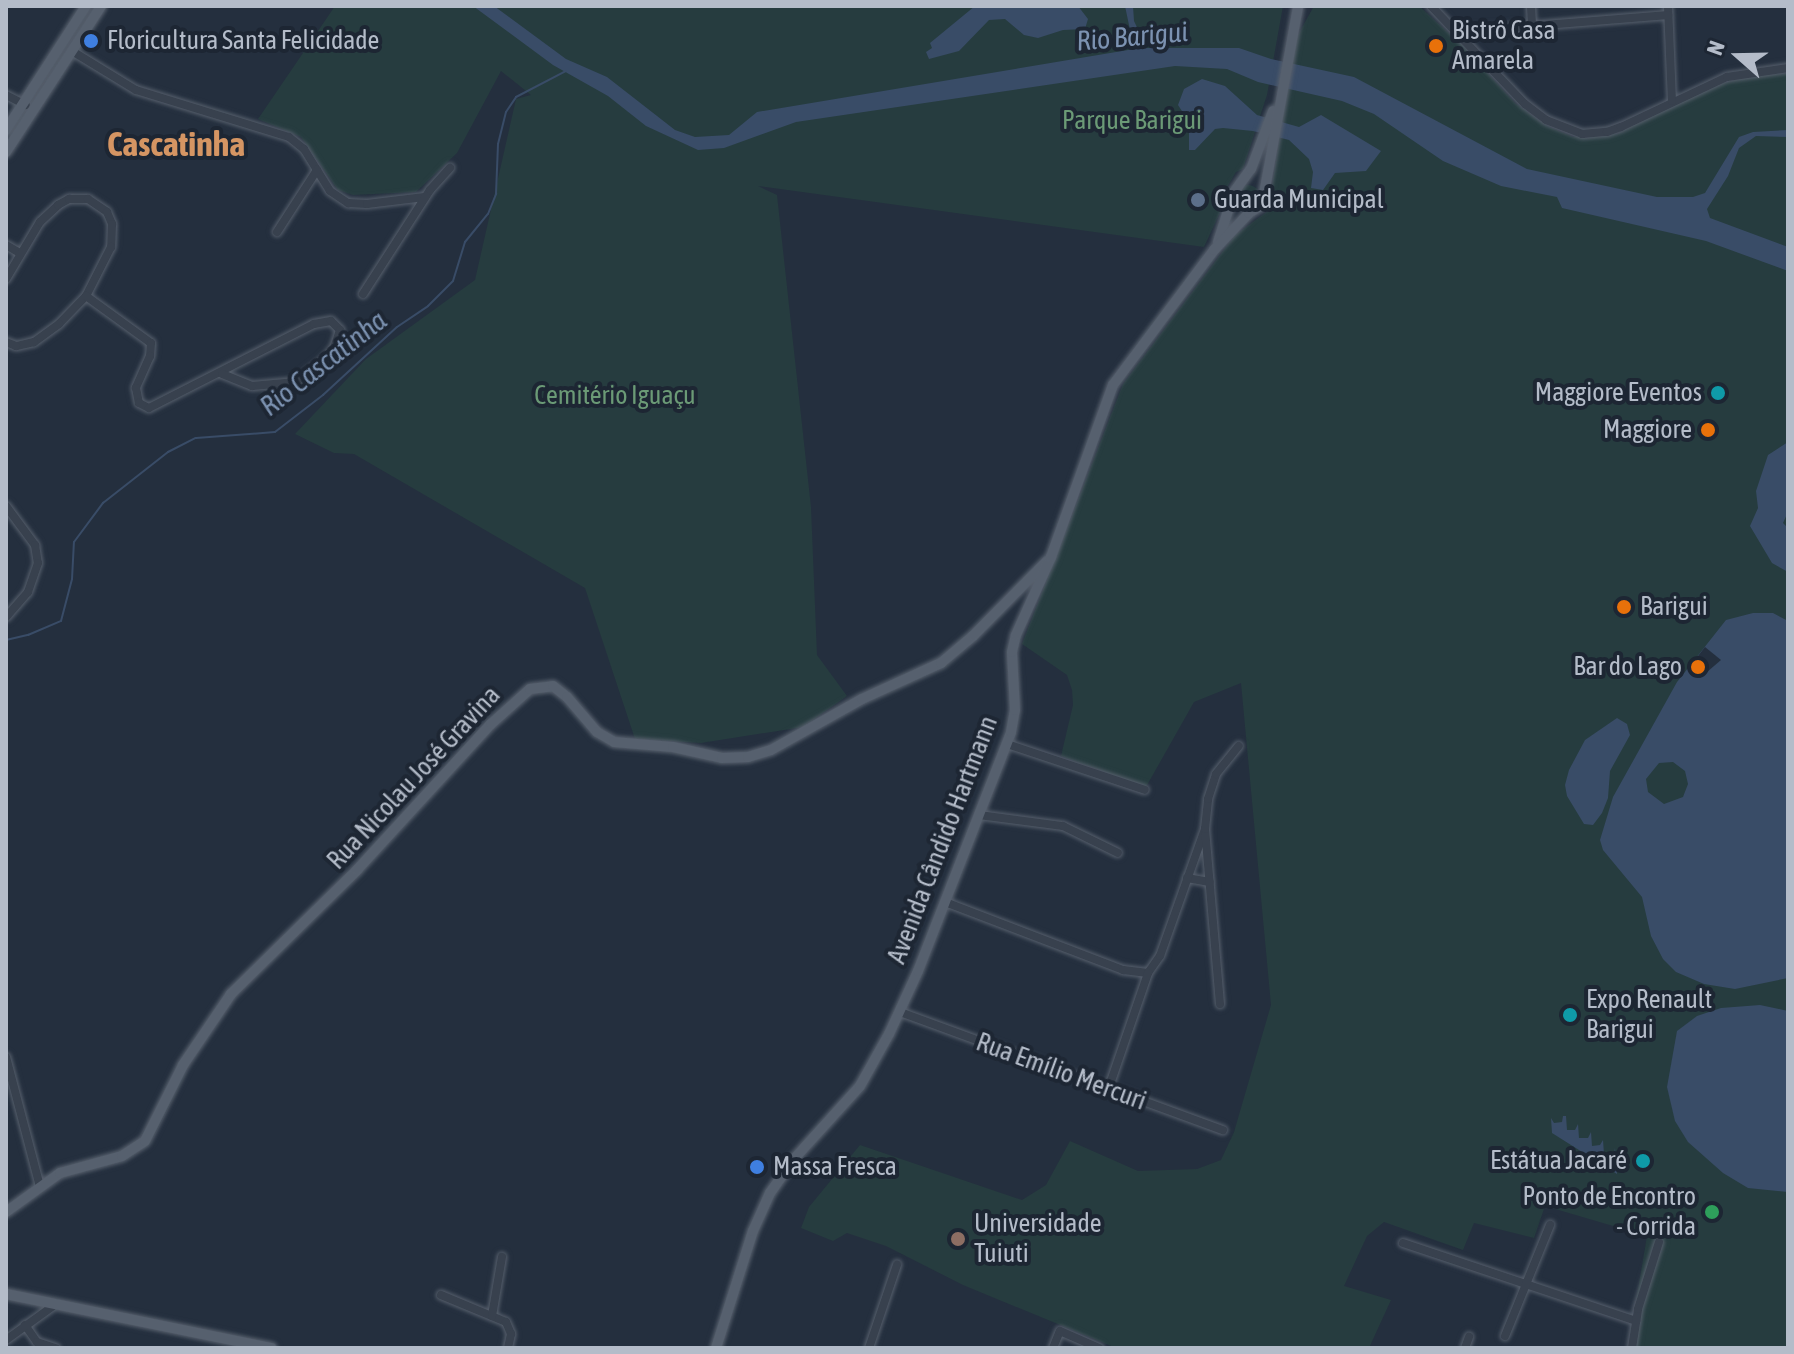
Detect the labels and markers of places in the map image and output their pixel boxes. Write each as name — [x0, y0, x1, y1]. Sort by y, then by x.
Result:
place label: Bistrô Casa Amarela — [1452, 15, 1555, 76]
place label: Floricultura Santa Felicidade — [107, 25, 379, 57]
marker: Floricultura Santa Felicidade — [82, 32, 100, 50]
marker: Bistrô Casa Amarela — [1427, 37, 1445, 55]
place label: Guarda Municipal — [1214, 184, 1384, 216]
marker: Guarda Municipal — [1189, 191, 1207, 209]
place label: Maggiore Eventos — [1535, 377, 1702, 409]
marker: Maggiore Eventos — [1709, 384, 1727, 402]
place label: Maggiore — [1603, 414, 1692, 446]
marker: Maggiore — [1699, 421, 1717, 439]
place label: Barigui — [1640, 591, 1708, 623]
marker: Barigui — [1615, 598, 1633, 616]
place label: Bar do Lago — [1573, 651, 1682, 683]
marker: Bar do Lago — [1689, 658, 1707, 676]
place label: Expo Renault Barigui — [1586, 984, 1712, 1046]
marker: Expo Renault Barigui — [1561, 1006, 1579, 1024]
place label: Estátua Jacaré — [1490, 1145, 1627, 1177]
place label: Massa Fresca — [773, 1151, 897, 1183]
marker: Estátua Jacaré — [1634, 1152, 1652, 1170]
marker: Massa Fresca — [748, 1158, 766, 1176]
place label: Ponto de Encontro - Corrida — [1522, 1181, 1696, 1242]
marker: Ponto de Encontro - Corrida — [1703, 1203, 1721, 1221]
place label: Universidade Tuiuti — [974, 1208, 1102, 1270]
marker: Universidade Tuiuti — [949, 1230, 967, 1248]

